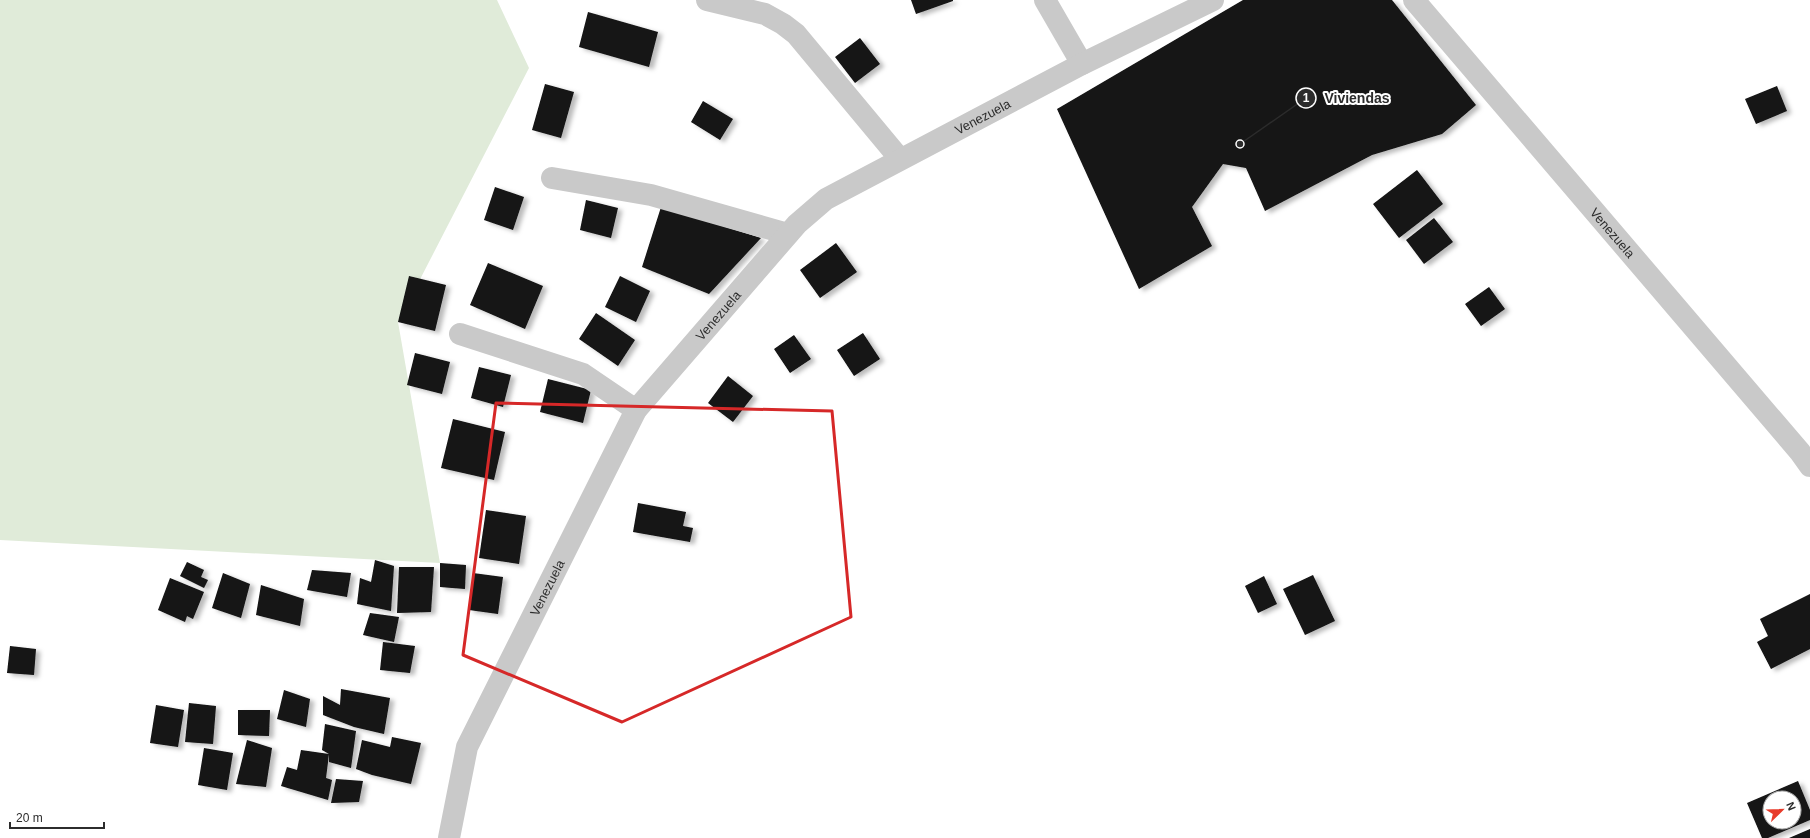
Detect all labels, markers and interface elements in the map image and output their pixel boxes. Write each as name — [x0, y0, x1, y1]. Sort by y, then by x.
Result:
callout: Viviendas — [1296, 85, 1398, 111]
text: Viviendas — [1324, 90, 1390, 106]
text: 1 — [1303, 91, 1310, 105]
street label: Venezuela — [952, 96, 1014, 138]
street label: Venezuela — [1587, 205, 1638, 262]
street label: Venezuela — [693, 287, 744, 344]
street label: Venezuela — [527, 557, 568, 618]
north arrow — [1762, 790, 1802, 830]
text: N — [1784, 800, 1798, 812]
scale bar — [10, 804, 104, 830]
text: 20 m — [16, 811, 43, 825]

